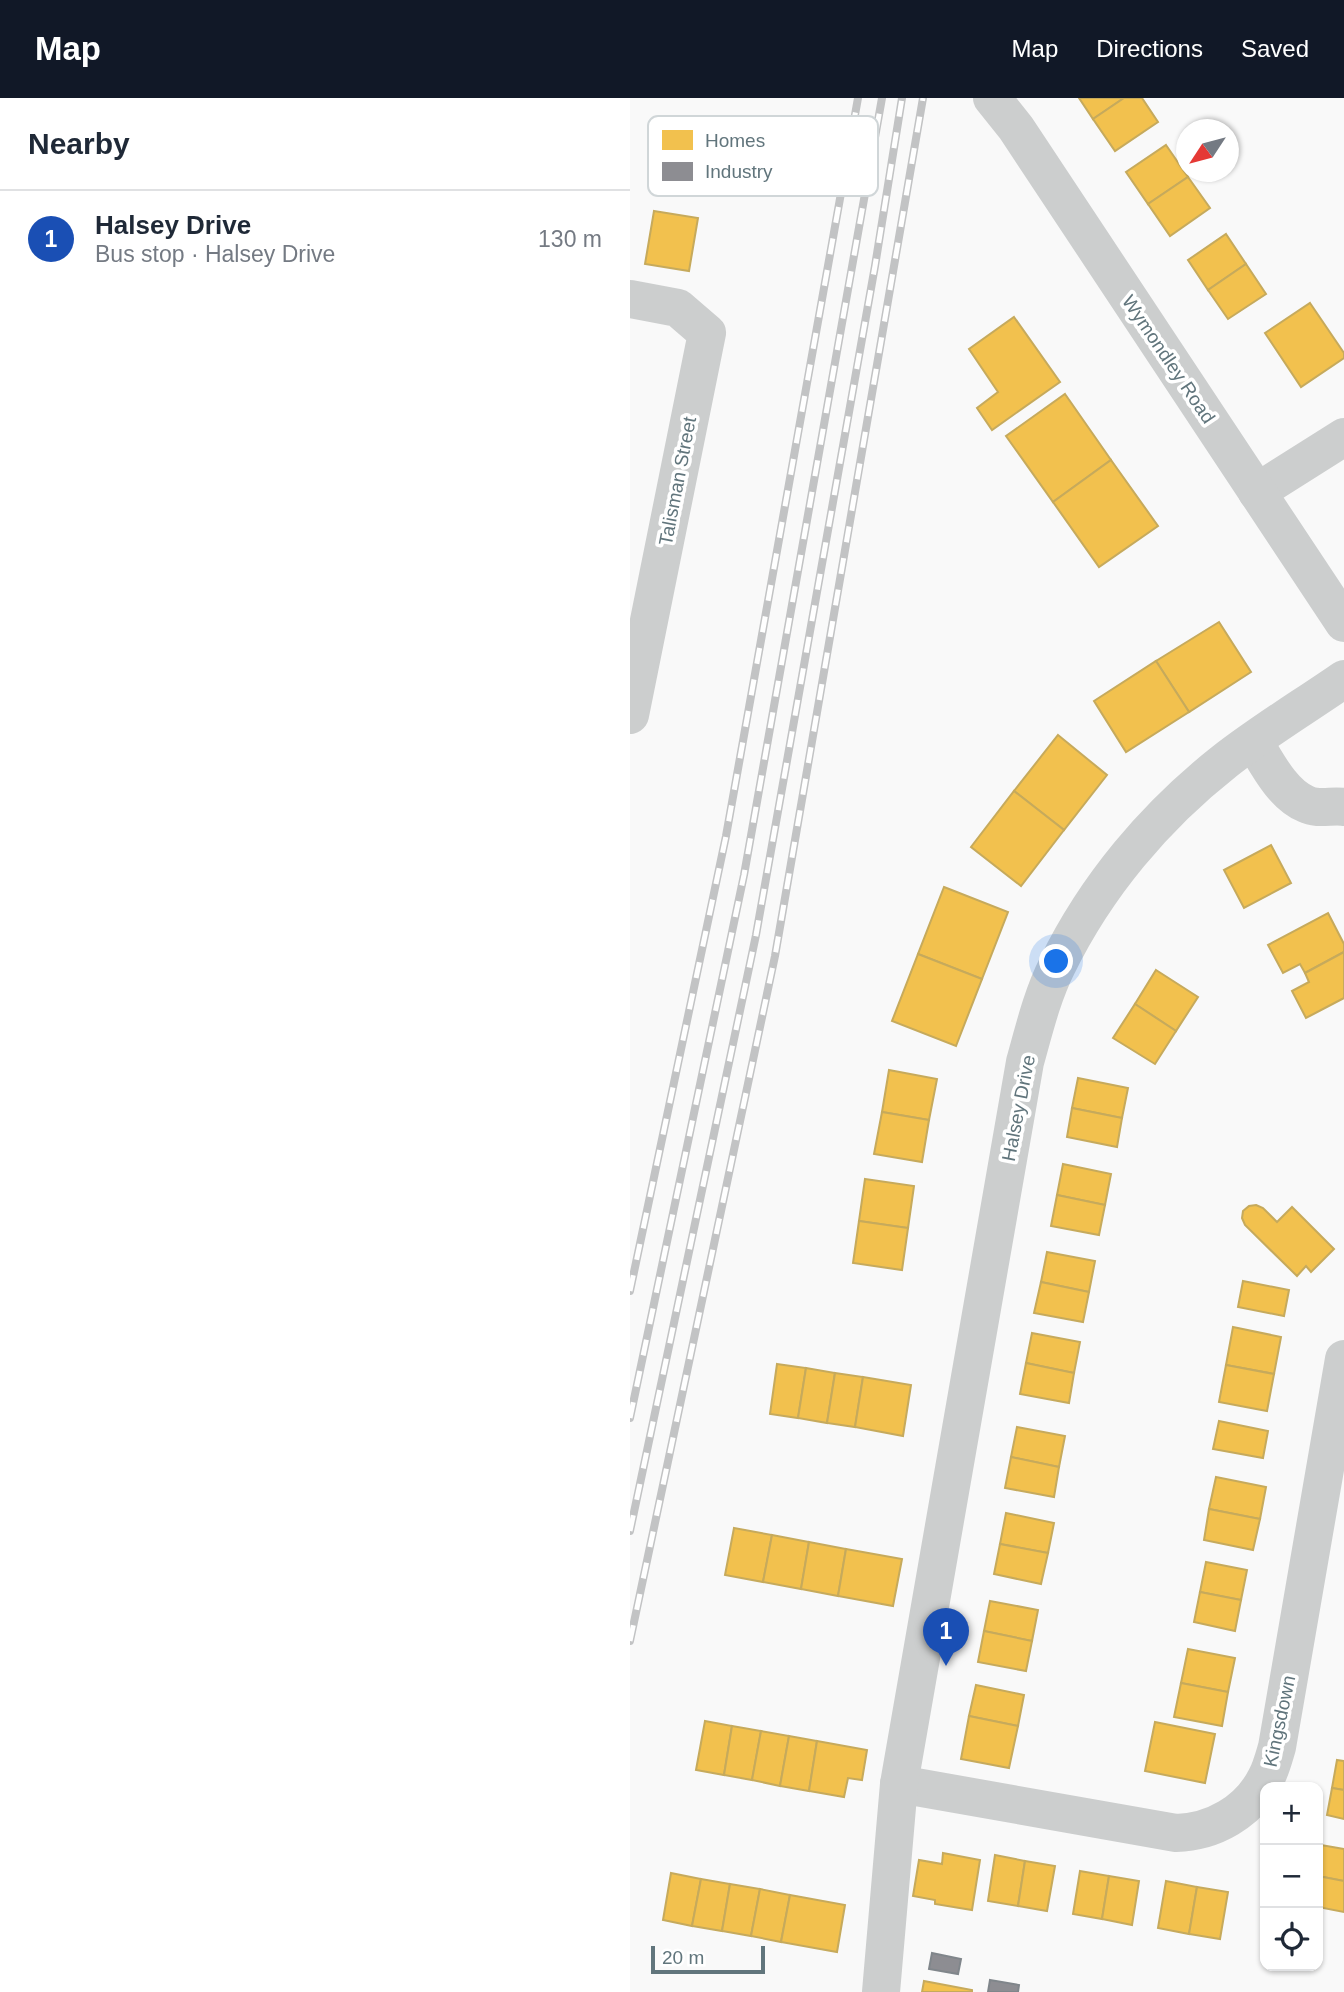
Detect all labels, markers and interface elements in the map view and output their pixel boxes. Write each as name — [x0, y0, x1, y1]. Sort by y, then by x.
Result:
text: Map — [35, 30, 101, 67]
text: Map — [1012, 35, 1058, 62]
text: Directions — [1096, 35, 1203, 62]
text: Saved — [1241, 35, 1309, 62]
legend — [648, 116, 878, 196]
north arrow — [1176, 119, 1239, 182]
text: Nearby — [28, 127, 130, 160]
text: Homes — [705, 130, 765, 151]
text: Industry — [705, 161, 773, 182]
text: Halsey Drive — [95, 210, 251, 240]
text: 1 — [45, 226, 57, 252]
text: 130 m — [538, 226, 602, 252]
text: Bus stop · Halsey Drive — [95, 241, 335, 267]
street label: Wymondley Road — [1118, 291, 1219, 427]
street label: Talisman Street — [655, 414, 700, 547]
your location — [1039, 944, 1073, 978]
street label: Halsey Drive — [998, 1053, 1039, 1163]
pin: 1 — [923, 1608, 969, 1666]
street label: Kingsdown — [1260, 1673, 1299, 1769]
map controls — [1260, 1782, 1323, 1971]
button: + — [1260, 1782, 1323, 1845]
button: − — [1260, 1845, 1323, 1908]
button: locate — [1260, 1908, 1323, 1971]
scale bar — [651, 1943, 765, 1975]
text: 20 m — [662, 1947, 704, 1968]

